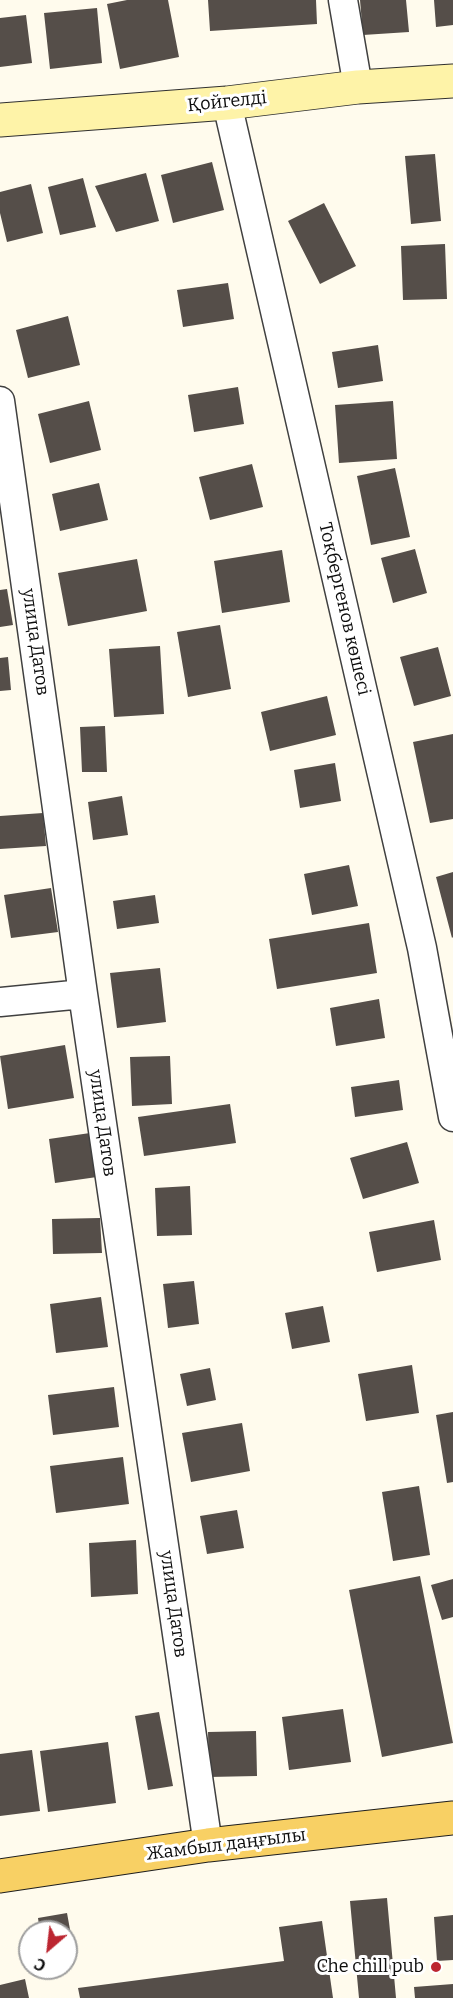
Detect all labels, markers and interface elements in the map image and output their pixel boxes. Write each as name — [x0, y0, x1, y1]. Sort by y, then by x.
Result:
street label: Қойгелді — [186, 87, 268, 117]
street label: Тоқбергенов көшесі — [314, 520, 374, 698]
street label: улица Датов — [17, 587, 53, 697]
street label: улица Датов — [84, 1068, 120, 1178]
street label: улица Датов — [155, 1549, 191, 1659]
street label: Жамбыл даңғылы — [145, 1824, 307, 1866]
north arrow — [18, 1920, 78, 1980]
text: С — [31, 1954, 49, 1975]
place label: Che chill pub — [317, 1956, 424, 1978]
marker: Che chill pub — [429, 1960, 443, 1974]

